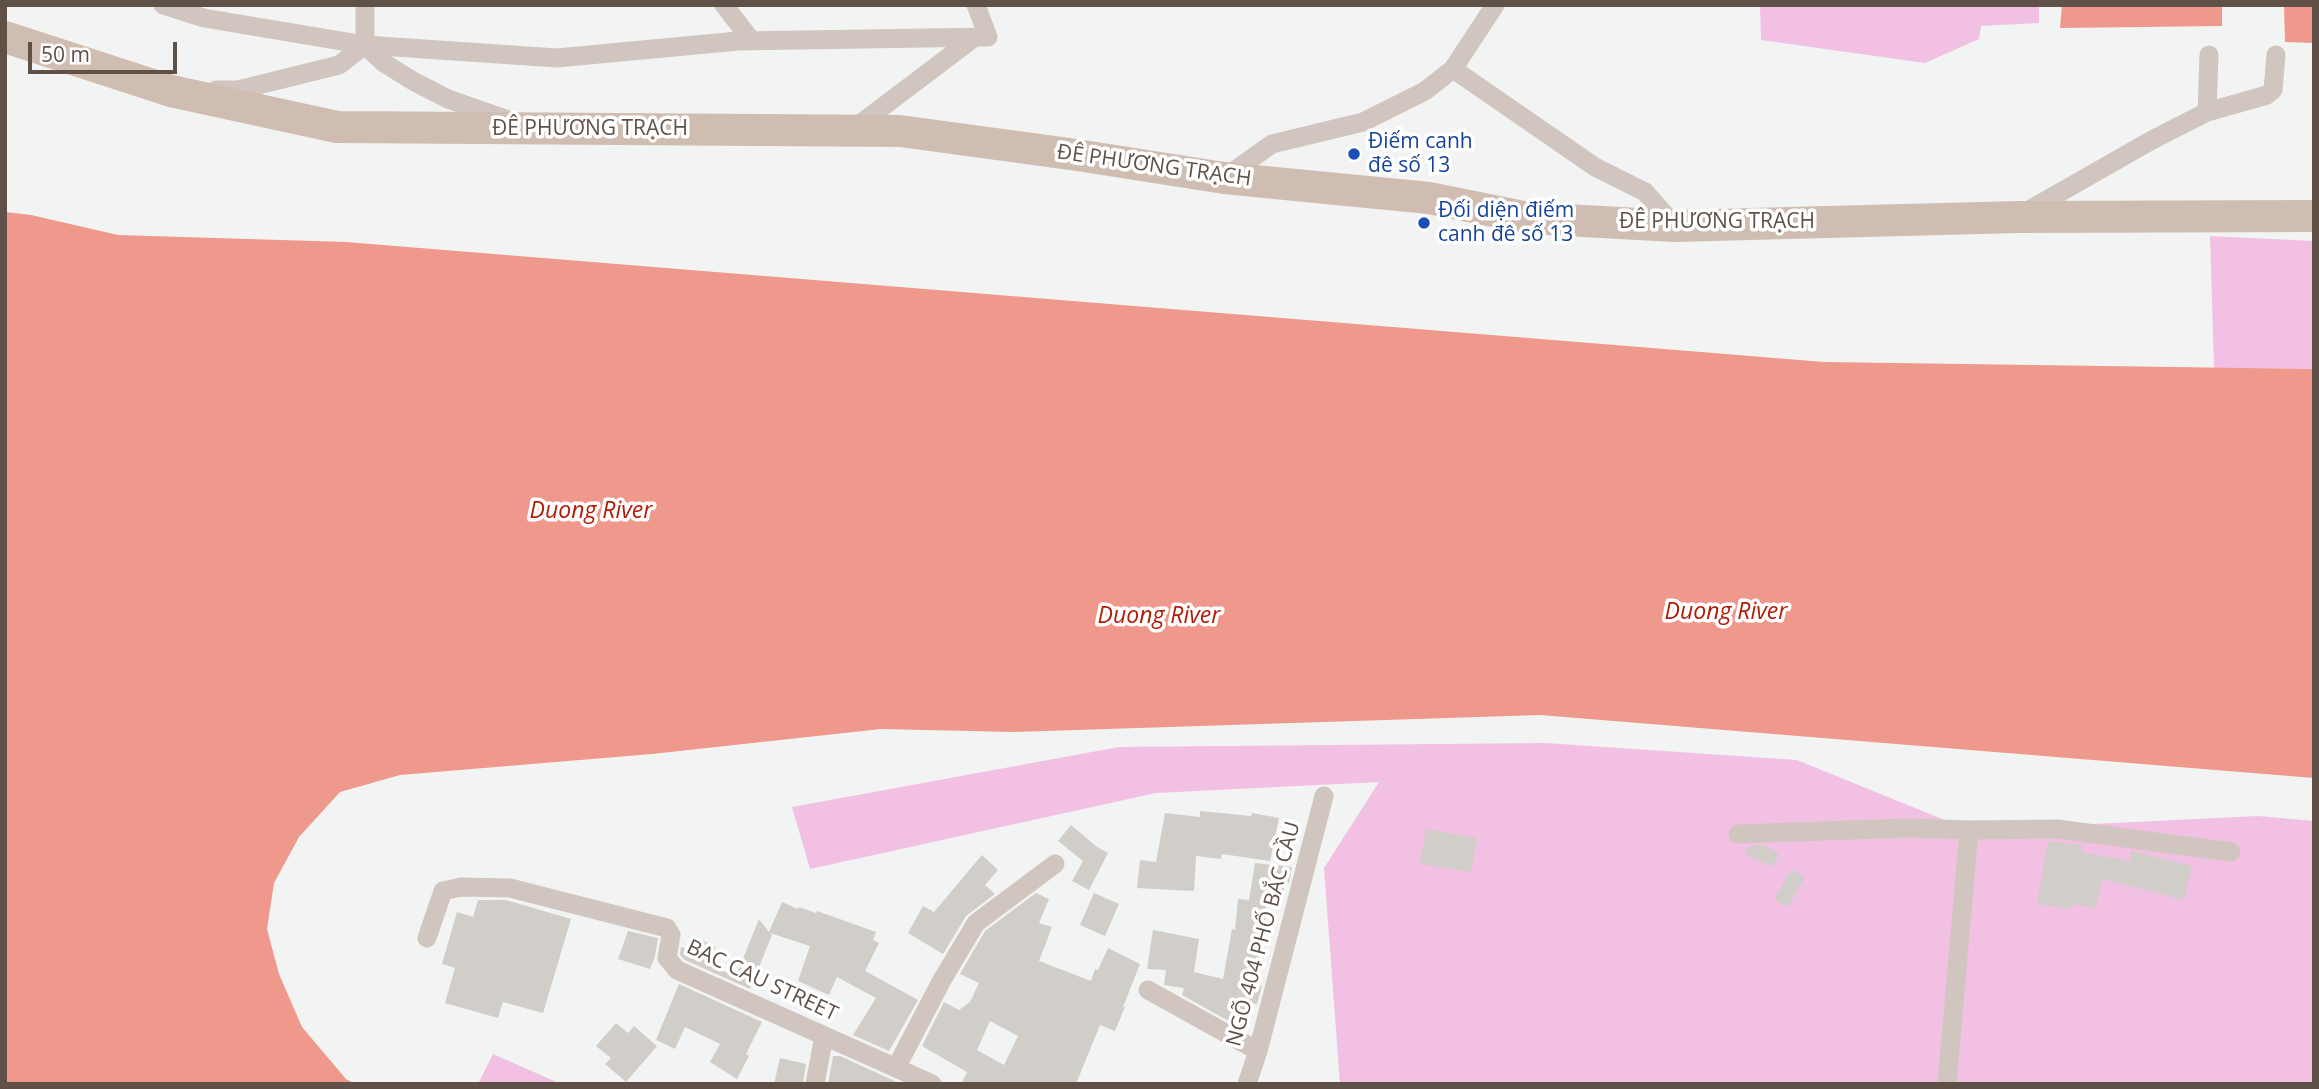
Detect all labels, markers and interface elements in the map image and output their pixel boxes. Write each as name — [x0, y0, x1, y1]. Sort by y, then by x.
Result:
scale bar — [32, 28, 180, 72]
text: 50 m — [41, 40, 90, 68]
street label: ĐÊ PHƯƠNG TRẠCH — [492, 116, 688, 142]
place label: Điếm canh đê số 13 — [1368, 129, 1473, 179]
street label: ĐÊ PHƯƠNG TRẠCH — [1055, 140, 1253, 192]
marker: Điếm canh đê số 13 — [1346, 146, 1362, 162]
place label: Đối diện điếm canh đê số 13 — [1438, 198, 1574, 248]
street label: ĐÊ PHƯƠNG TRẠCH — [1619, 209, 1815, 235]
marker: Đối diện điếm canh đê số 13 — [1416, 215, 1432, 231]
water label: Duong River — [530, 497, 652, 525]
water label: Duong River — [1665, 598, 1787, 626]
water label: Duong River — [1098, 602, 1220, 630]
street label: NGÕ 404 PHỐ BẮC CẦU — [1222, 819, 1306, 1049]
street label: BAC CAU STREET — [682, 935, 842, 1027]

